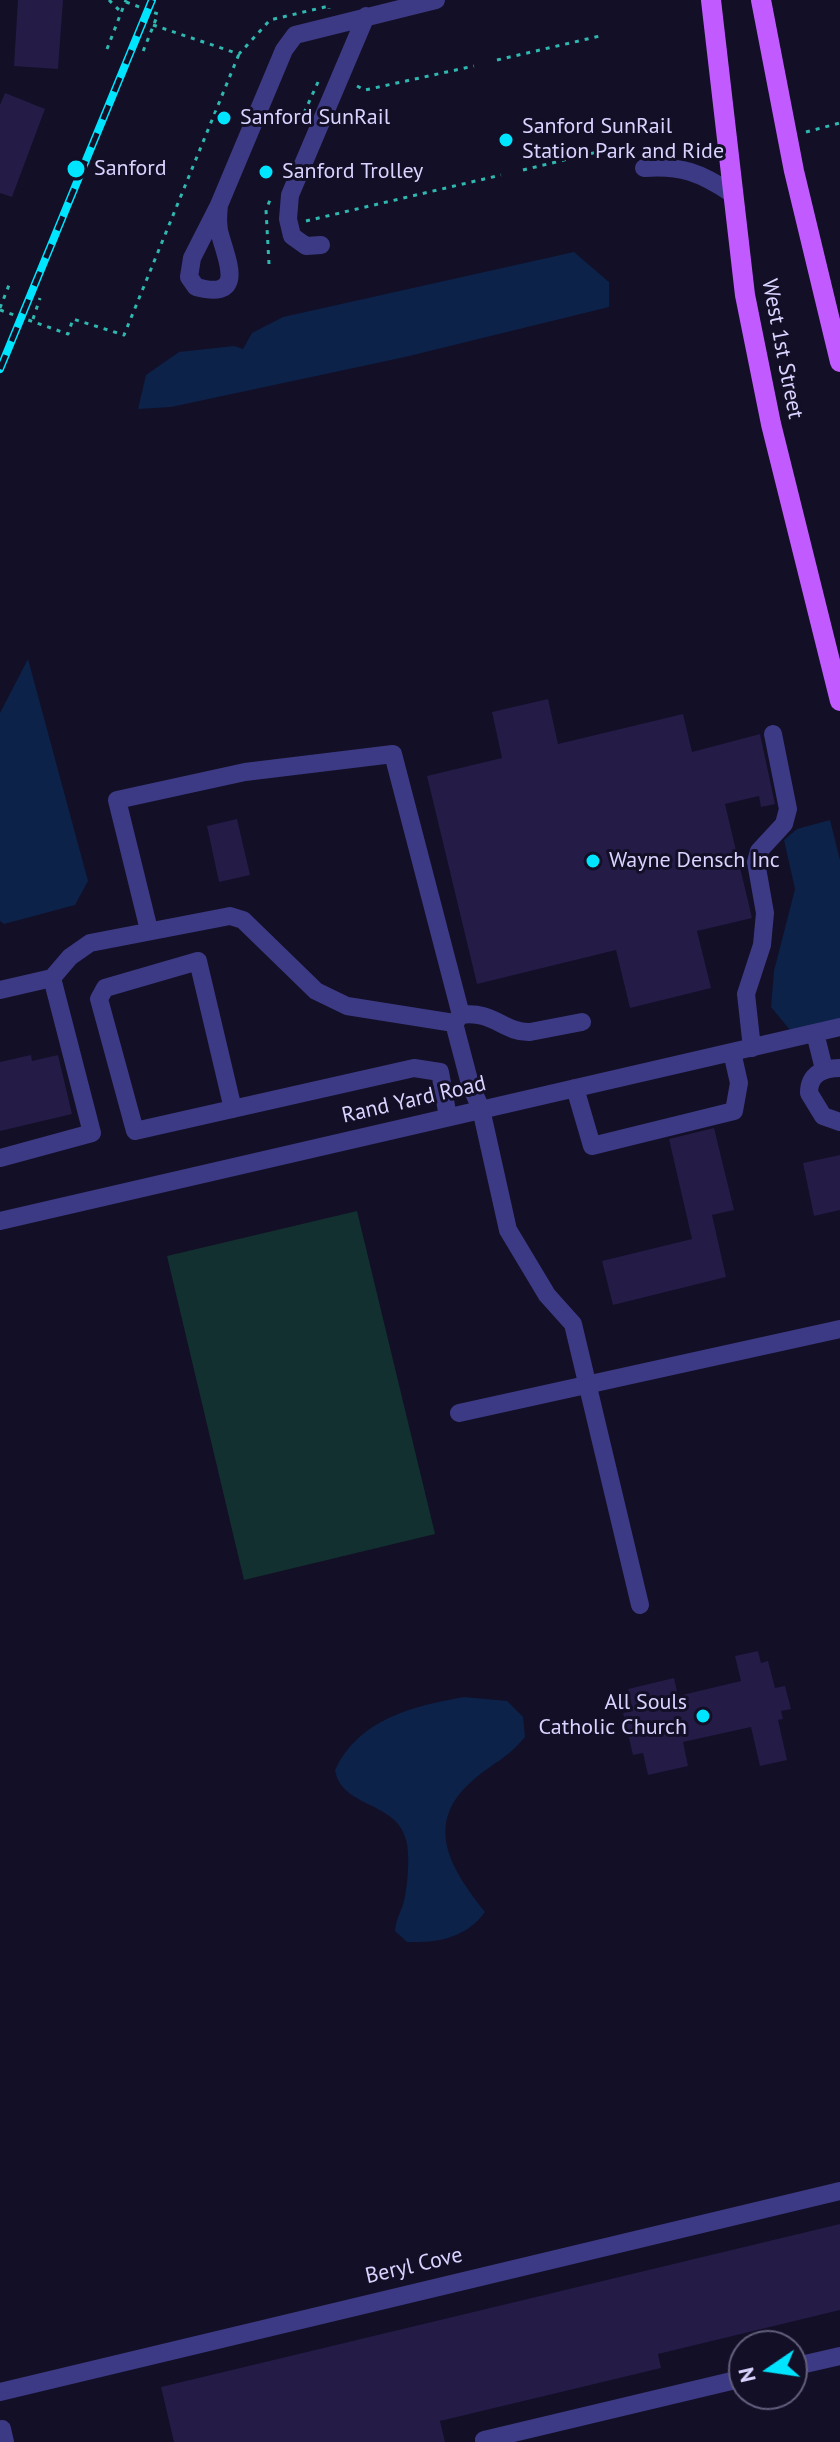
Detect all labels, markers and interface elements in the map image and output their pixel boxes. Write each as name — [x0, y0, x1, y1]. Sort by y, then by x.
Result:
place label: Sanford SunRail — [240, 105, 390, 131]
marker: Sanford SunRail — [215, 109, 233, 127]
place label: Sanford SunRail Station Park and Ride — [522, 114, 724, 166]
marker: Sanford SunRail Station Park and Ride — [497, 131, 515, 149]
place label: Sanford — [94, 156, 167, 182]
marker: Sanford — [65, 158, 87, 180]
place label: Sanford Trolley — [282, 159, 423, 185]
marker: Sanford Trolley — [257, 163, 275, 181]
street label: West 1st Street — [756, 277, 808, 421]
place label: Wayne Densch Inc — [609, 848, 780, 874]
marker: Wayne Densch Inc — [584, 852, 602, 870]
street label: Rand Yard Road — [339, 1071, 489, 1129]
place label: All Souls Catholic Church — [539, 1690, 687, 1742]
marker: All Souls Catholic Church — [694, 1707, 712, 1725]
street label: Beryl Cove — [363, 2242, 465, 2290]
north arrow — [728, 2330, 808, 2410]
text: N — [731, 2365, 762, 2385]

